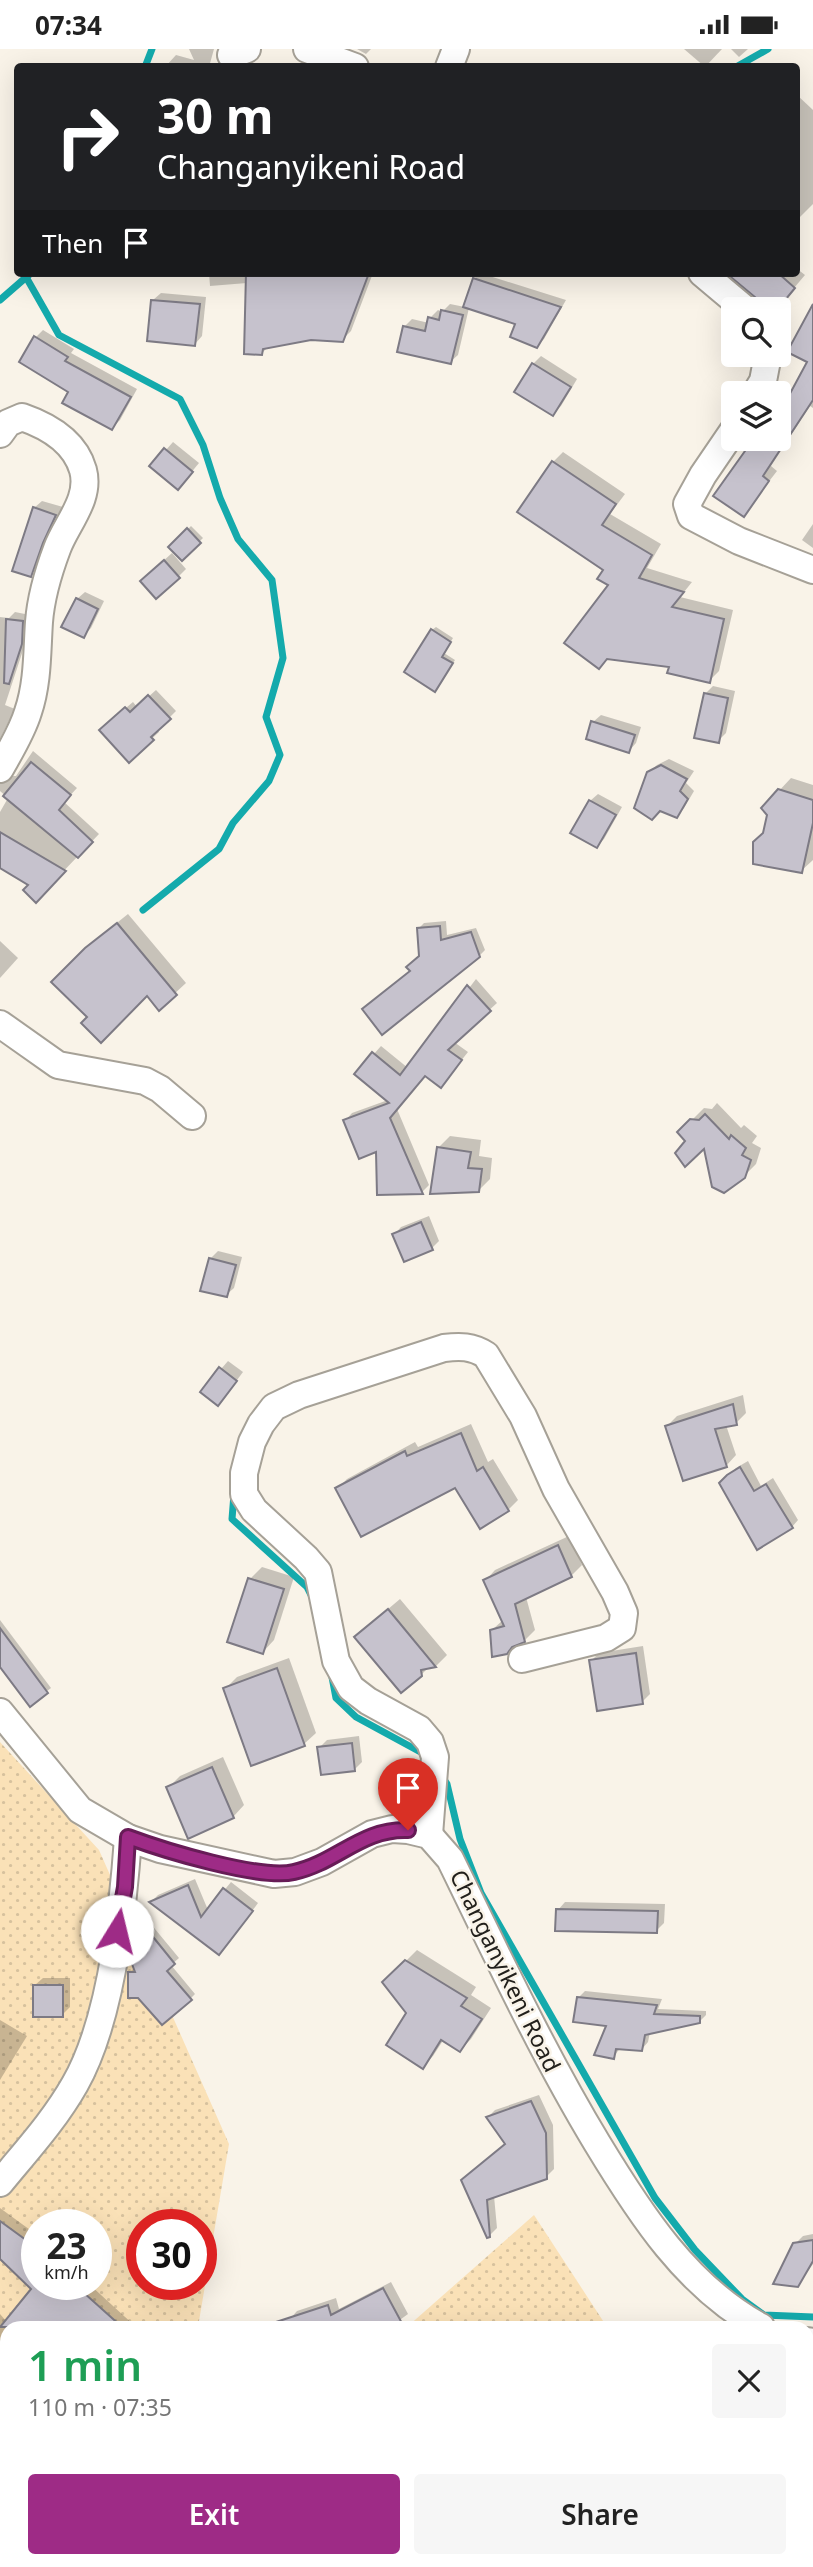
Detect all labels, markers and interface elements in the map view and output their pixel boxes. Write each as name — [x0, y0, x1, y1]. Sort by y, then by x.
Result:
text: 07:34 — [35, 7, 102, 43]
text: 30 m — [157, 82, 274, 148]
icon: right — [42, 91, 133, 182]
text: Changanyikeni Road — [157, 145, 465, 188]
icon: arrive — [117, 224, 155, 262]
text: Then — [42, 225, 103, 261]
map controls — [721, 297, 791, 451]
button: search — [721, 297, 791, 367]
button: layers — [721, 381, 791, 451]
pin — [378, 1758, 438, 1830]
icon: arrive — [389, 1769, 427, 1807]
street label: Changanyikeni Road — [443, 1864, 569, 2077]
position arrow — [80, 1894, 154, 1968]
speed limit sign: 30 — [126, 2209, 217, 2300]
text: 23 — [46, 2222, 87, 2269]
text: km/h — [44, 2260, 89, 2284]
text: 1 min — [28, 2336, 142, 2393]
button: close — [712, 2344, 786, 2418]
text: 110 m · 07:35 — [28, 2391, 172, 2423]
button: Exit — [28, 2474, 400, 2554]
button: Share — [414, 2474, 786, 2554]

